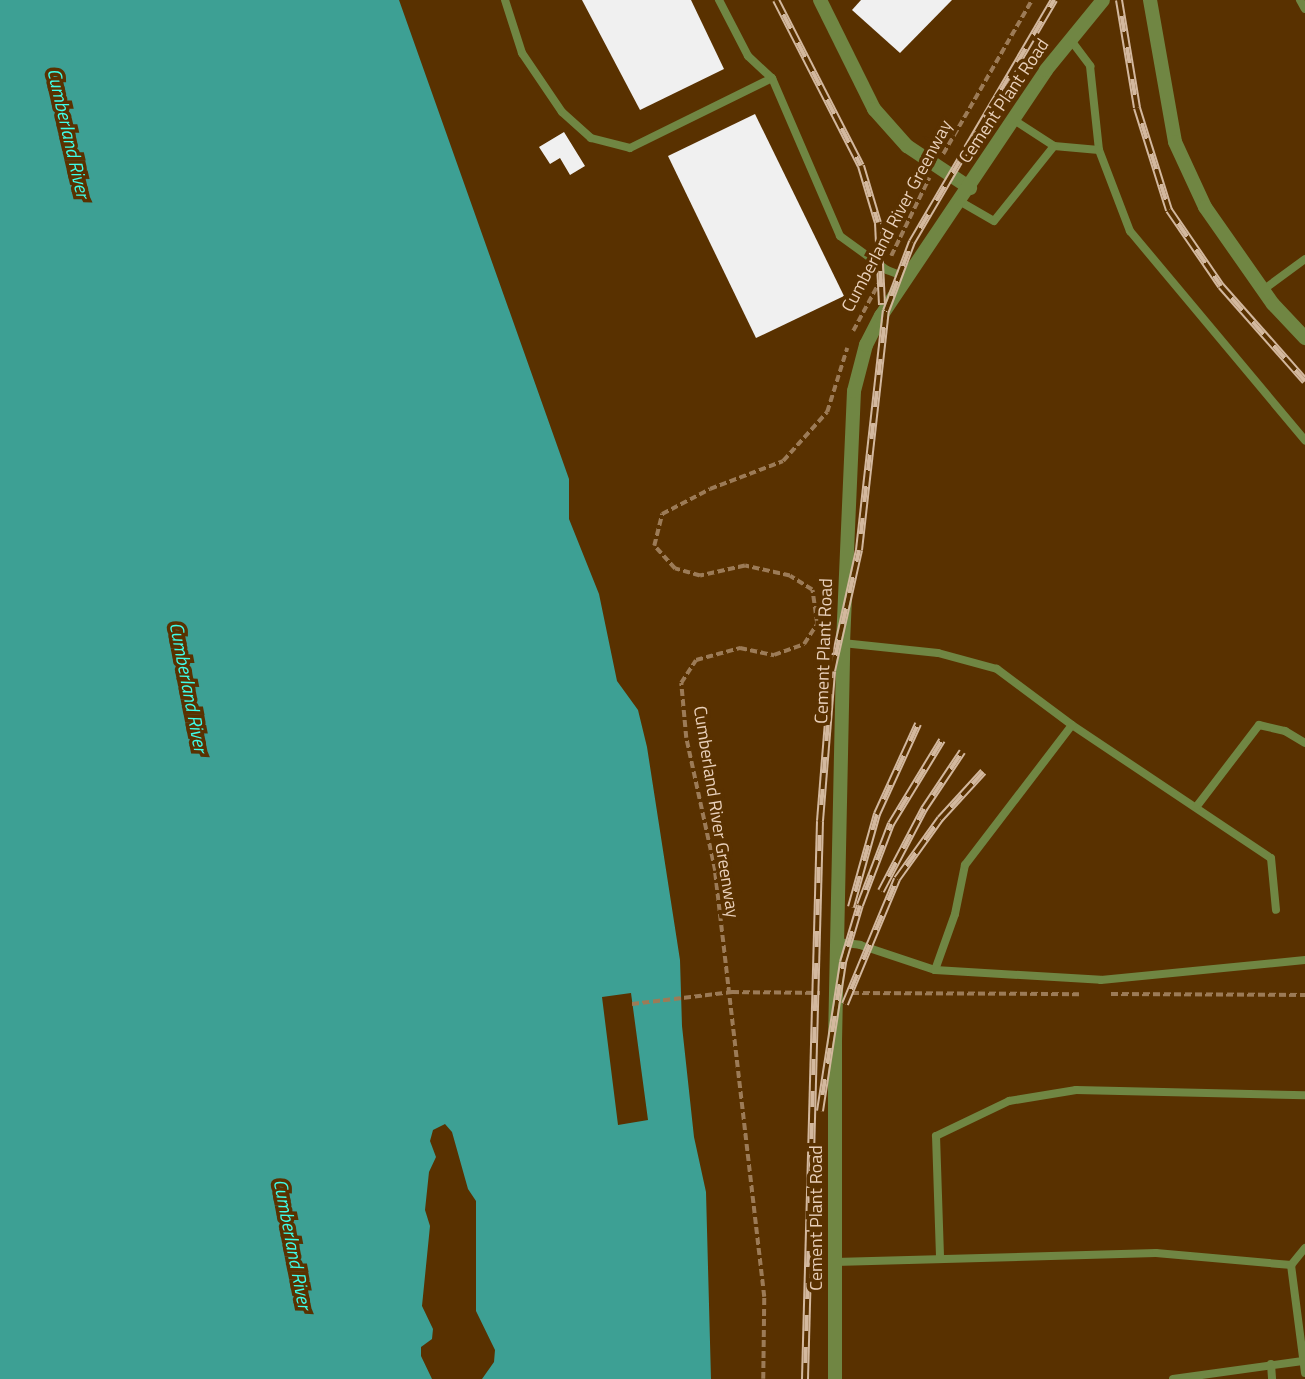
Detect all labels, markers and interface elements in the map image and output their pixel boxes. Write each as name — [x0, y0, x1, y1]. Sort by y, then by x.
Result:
street label: Cement Plant Road — [954, 35, 1054, 167]
water label: Cumberland River — [43, 66, 95, 200]
street label: Cumberland River Greenway — [837, 116, 957, 316]
street label: Cement Plant Road — [811, 578, 837, 724]
water label: Cumberland River — [165, 620, 213, 754]
street label: Cumberland River Greenway — [689, 705, 743, 919]
street label: Cement Plant Road — [805, 1145, 827, 1291]
water label: Cumberland River — [269, 1177, 317, 1311]

